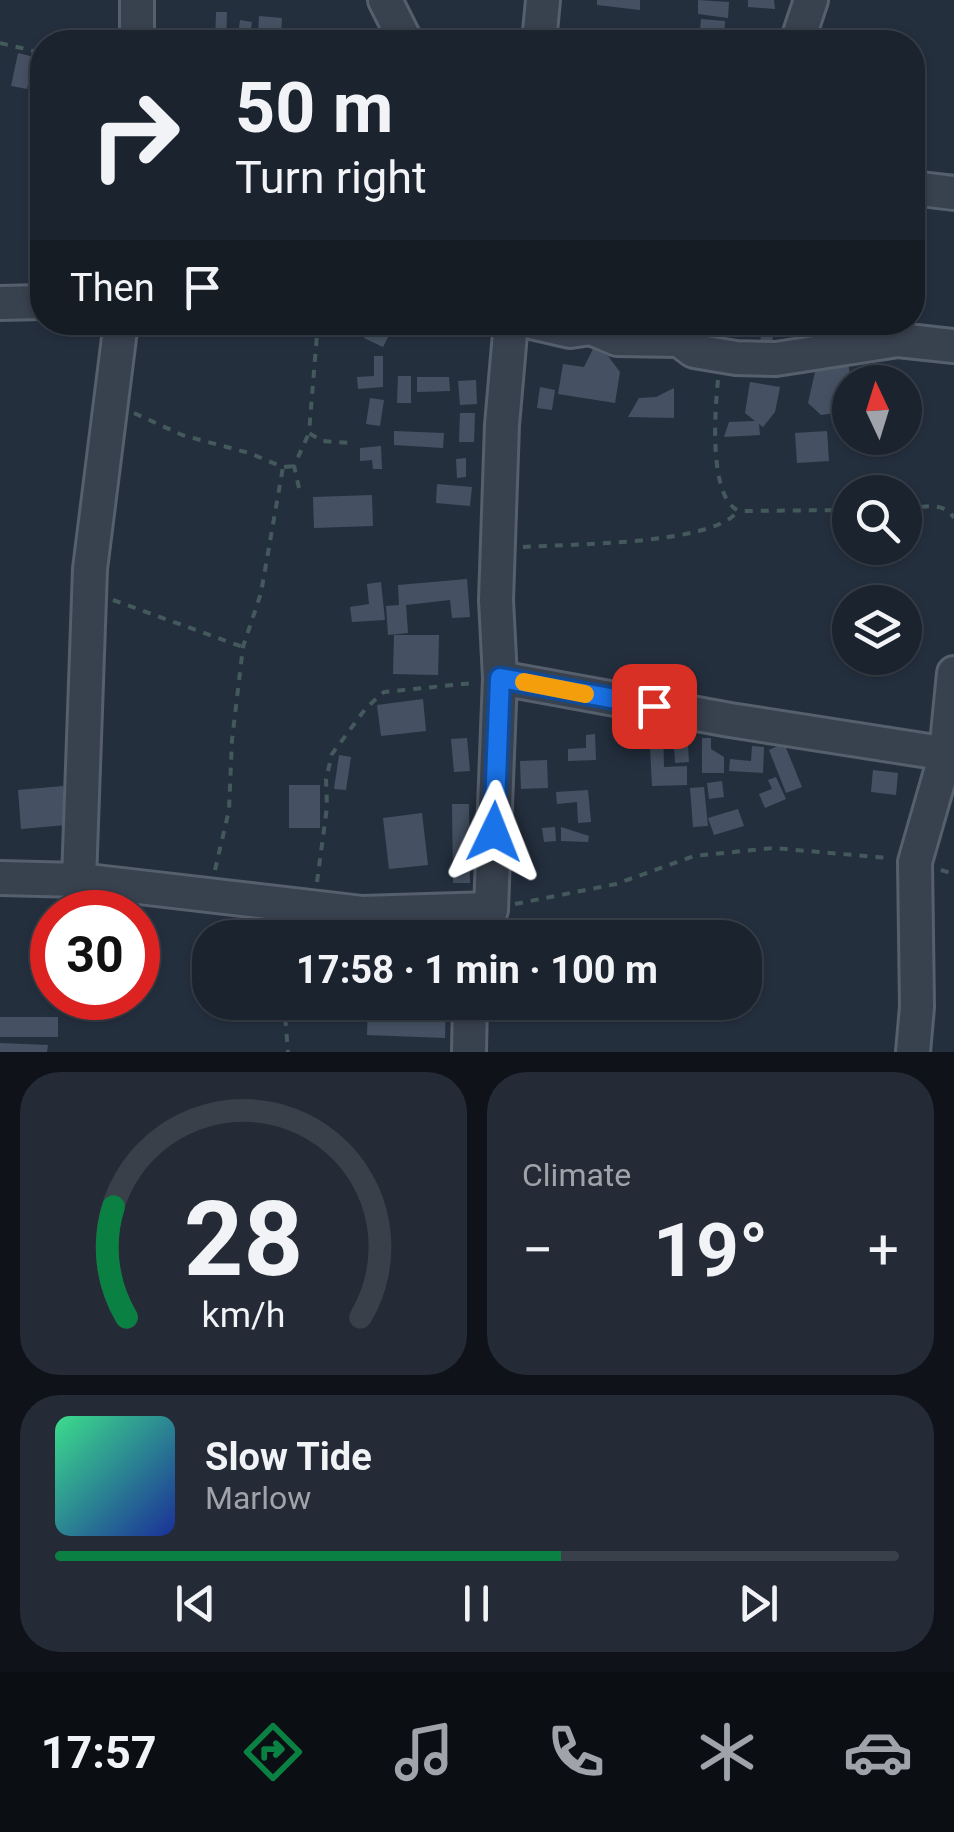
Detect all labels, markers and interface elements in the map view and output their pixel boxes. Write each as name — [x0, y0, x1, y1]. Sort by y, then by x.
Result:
text: 50 m — [235, 67, 393, 149]
icon: right — [70, 70, 200, 200]
text: Turn right — [235, 151, 427, 204]
icon: arrive — [175, 260, 230, 315]
text: Then — [70, 266, 155, 310]
north arrow — [832, 365, 922, 455]
map controls — [832, 365, 922, 675]
button: search — [832, 475, 922, 565]
button: layers — [832, 585, 922, 675]
pin — [612, 664, 697, 749]
icon: arrive — [627, 679, 682, 734]
position arrow — [442, 780, 546, 884]
speed limit sign: 30 — [30, 890, 160, 1020]
text: 17:58 · 1 min · 100 m — [296, 948, 658, 992]
text: Climate — [522, 1156, 631, 1194]
text: 28 — [184, 1179, 303, 1300]
text: 19° — [653, 1206, 768, 1294]
text: − — [522, 1218, 553, 1282]
text: + — [868, 1218, 899, 1282]
text: km/h — [202, 1294, 285, 1336]
text: Slow Tide — [205, 1435, 372, 1479]
text: Marlow — [205, 1479, 311, 1517]
icon: previous — [168, 1576, 223, 1631]
icon: pause — [449, 1576, 504, 1631]
icon: next — [731, 1576, 786, 1631]
icon: directions — [238, 1717, 308, 1787]
icon: music — [389, 1717, 459, 1787]
icon: phone — [541, 1717, 611, 1787]
icon: climate — [692, 1717, 762, 1787]
icon: car — [843, 1717, 913, 1787]
text: 17:57 — [41, 1726, 157, 1779]

